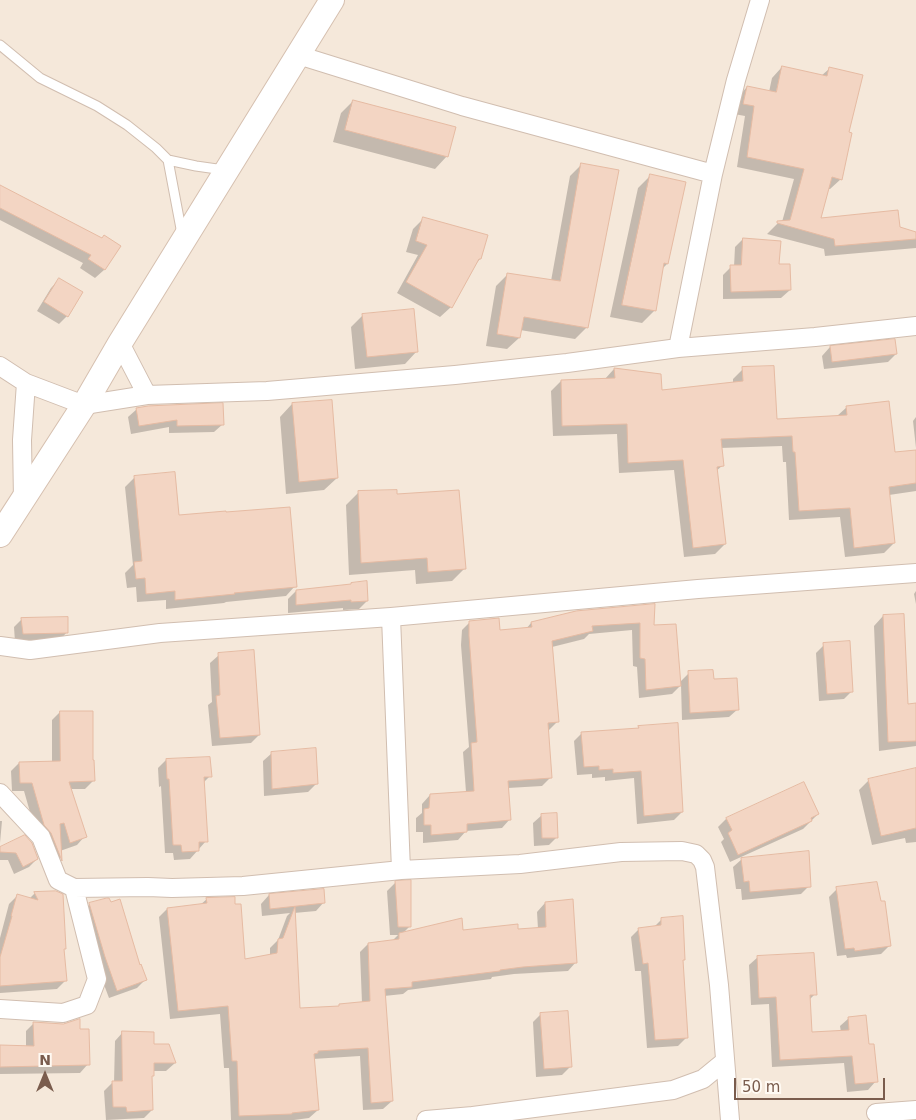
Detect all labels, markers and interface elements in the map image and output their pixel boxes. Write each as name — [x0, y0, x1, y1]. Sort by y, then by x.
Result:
north arrow — [20, 1050, 70, 1100]
text: N — [39, 1052, 51, 1068]
scale bar — [736, 1068, 887, 1100]
text: 50 m — [742, 1078, 780, 1096]

